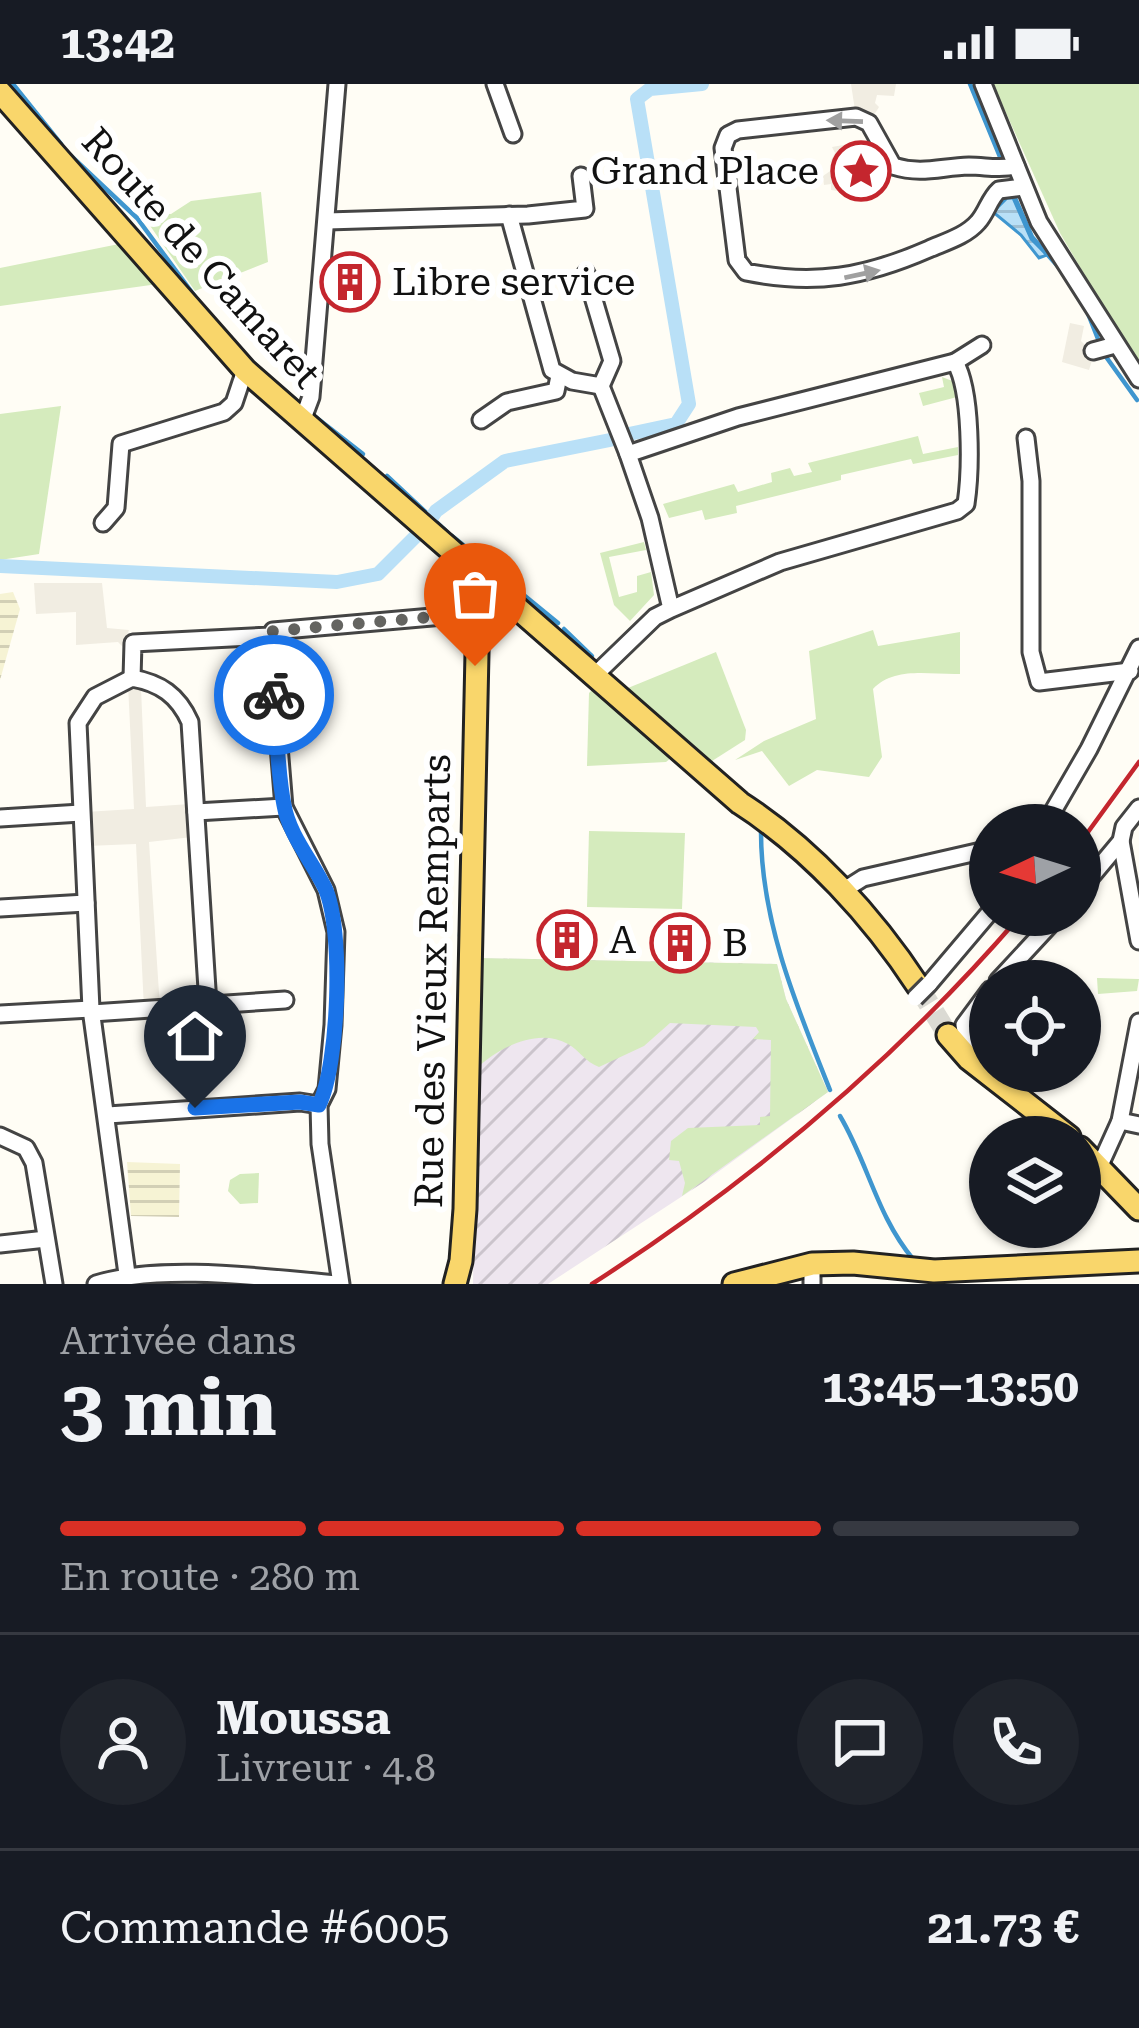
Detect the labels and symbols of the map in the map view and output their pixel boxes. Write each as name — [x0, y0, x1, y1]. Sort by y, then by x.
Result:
one-way arrow — [825, 111, 863, 130]
street label: Route de Camaret — [72, 119, 330, 397]
place icon: Grand Place — [830, 140, 892, 202]
place label: Grand Place — [591, 148, 819, 194]
building icon: Libre service — [319, 251, 381, 313]
place label: Libre service — [392, 259, 635, 305]
one-way arrow — [843, 264, 881, 283]
pin — [424, 543, 526, 666]
courier — [214, 635, 334, 755]
street label: Rue des Vieux Remparts — [406, 753, 460, 1209]
north arrow — [969, 804, 1101, 936]
building icon: A — [536, 909, 598, 971]
building icon: B — [649, 912, 711, 974]
place label: A — [609, 917, 636, 963]
place label: B — [722, 920, 748, 966]
pin — [144, 985, 246, 1108]

